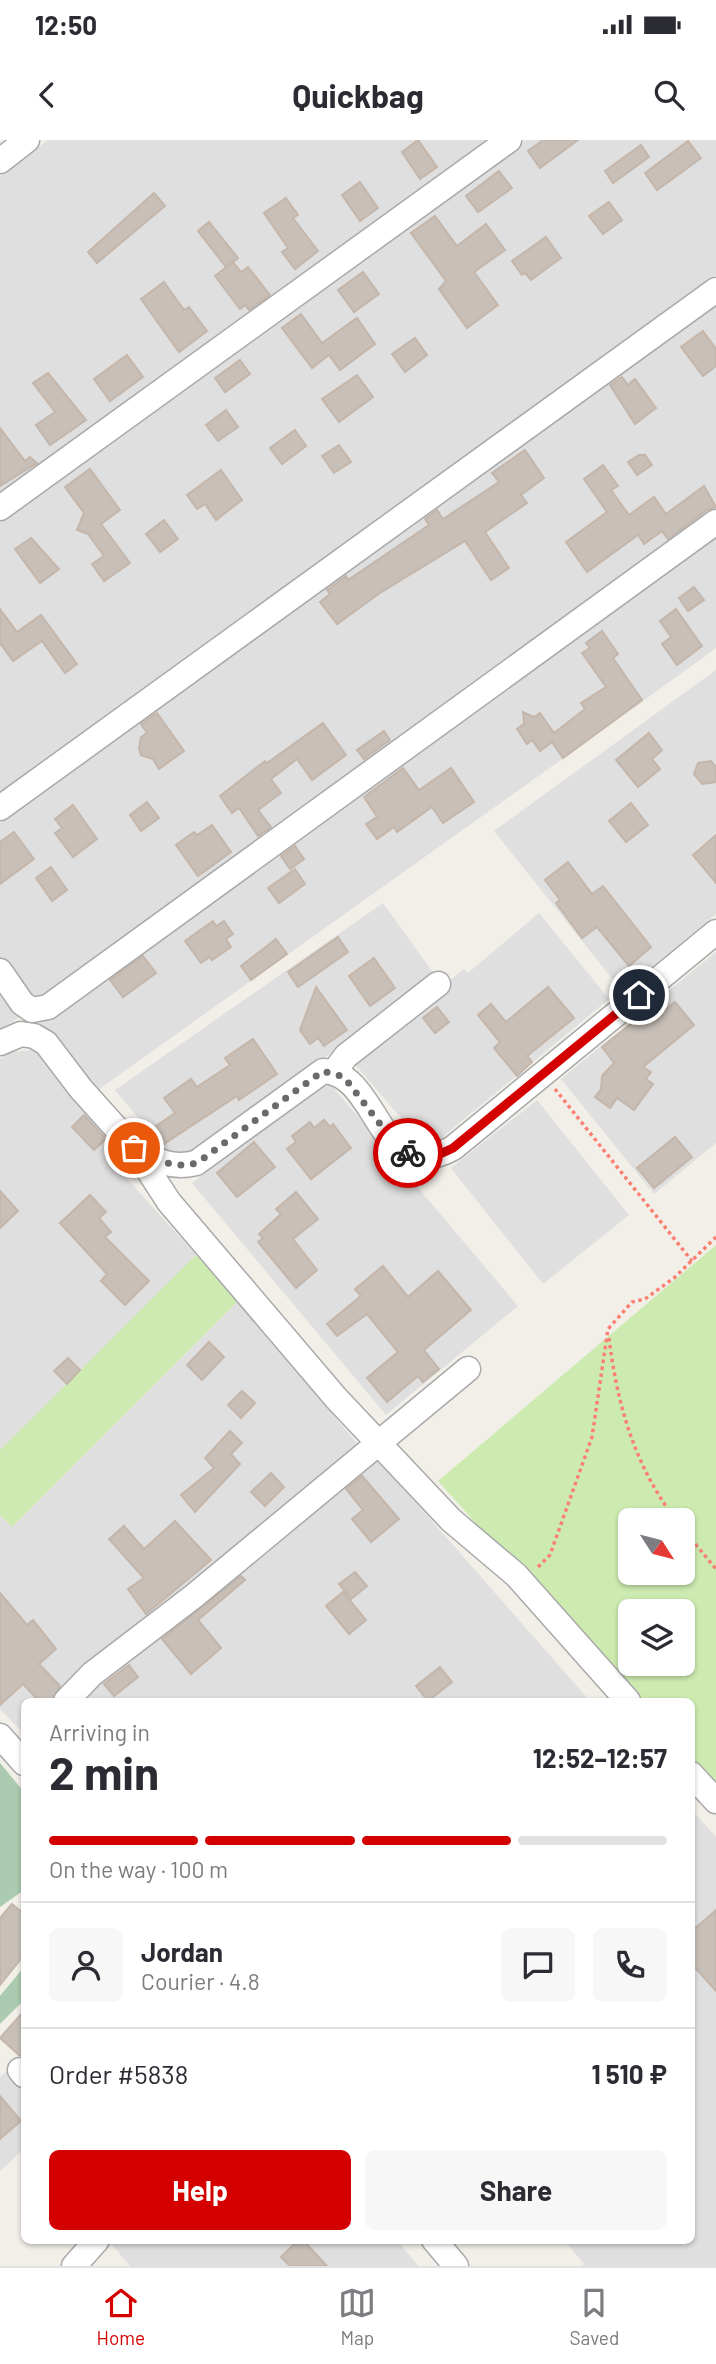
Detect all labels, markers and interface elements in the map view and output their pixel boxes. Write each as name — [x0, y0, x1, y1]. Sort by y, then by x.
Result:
text: 12:50 — [35, 9, 97, 40]
icon: back — [28, 76, 66, 114]
text: Quickbag — [292, 76, 424, 114]
icon: search — [650, 76, 688, 114]
pin — [609, 965, 669, 1025]
icon: home — [620, 976, 658, 1014]
pin — [104, 1118, 164, 1178]
courier — [373, 1118, 443, 1188]
icon: bag — [115, 1129, 153, 1167]
icon: bike — [389, 1134, 427, 1172]
north arrow — [618, 1508, 695, 1586]
map controls — [618, 1508, 695, 1676]
button: layers — [618, 1599, 695, 1676]
text: Arriving in — [49, 1718, 150, 1746]
text: 12:52–12:57 — [533, 1742, 667, 1773]
text: 2 min — [49, 1744, 159, 1799]
text: On the way · 100 m — [49, 1855, 228, 1883]
button: person — [49, 1928, 123, 2002]
button: chat — [501, 1928, 575, 2002]
button: phone — [593, 1928, 667, 2002]
text: Jordan — [141, 1936, 223, 1967]
text: Courier · 4.8 — [141, 1967, 260, 1995]
text: Order #5838 — [49, 2058, 188, 2089]
text: 1 510 ₽ — [591, 2058, 667, 2089]
button: Help — [49, 2150, 351, 2230]
button: Share — [365, 2150, 667, 2230]
tab: Home — [97, 2284, 145, 2349]
tab: Map — [338, 2284, 376, 2349]
tab: Saved — [570, 2284, 619, 2349]

